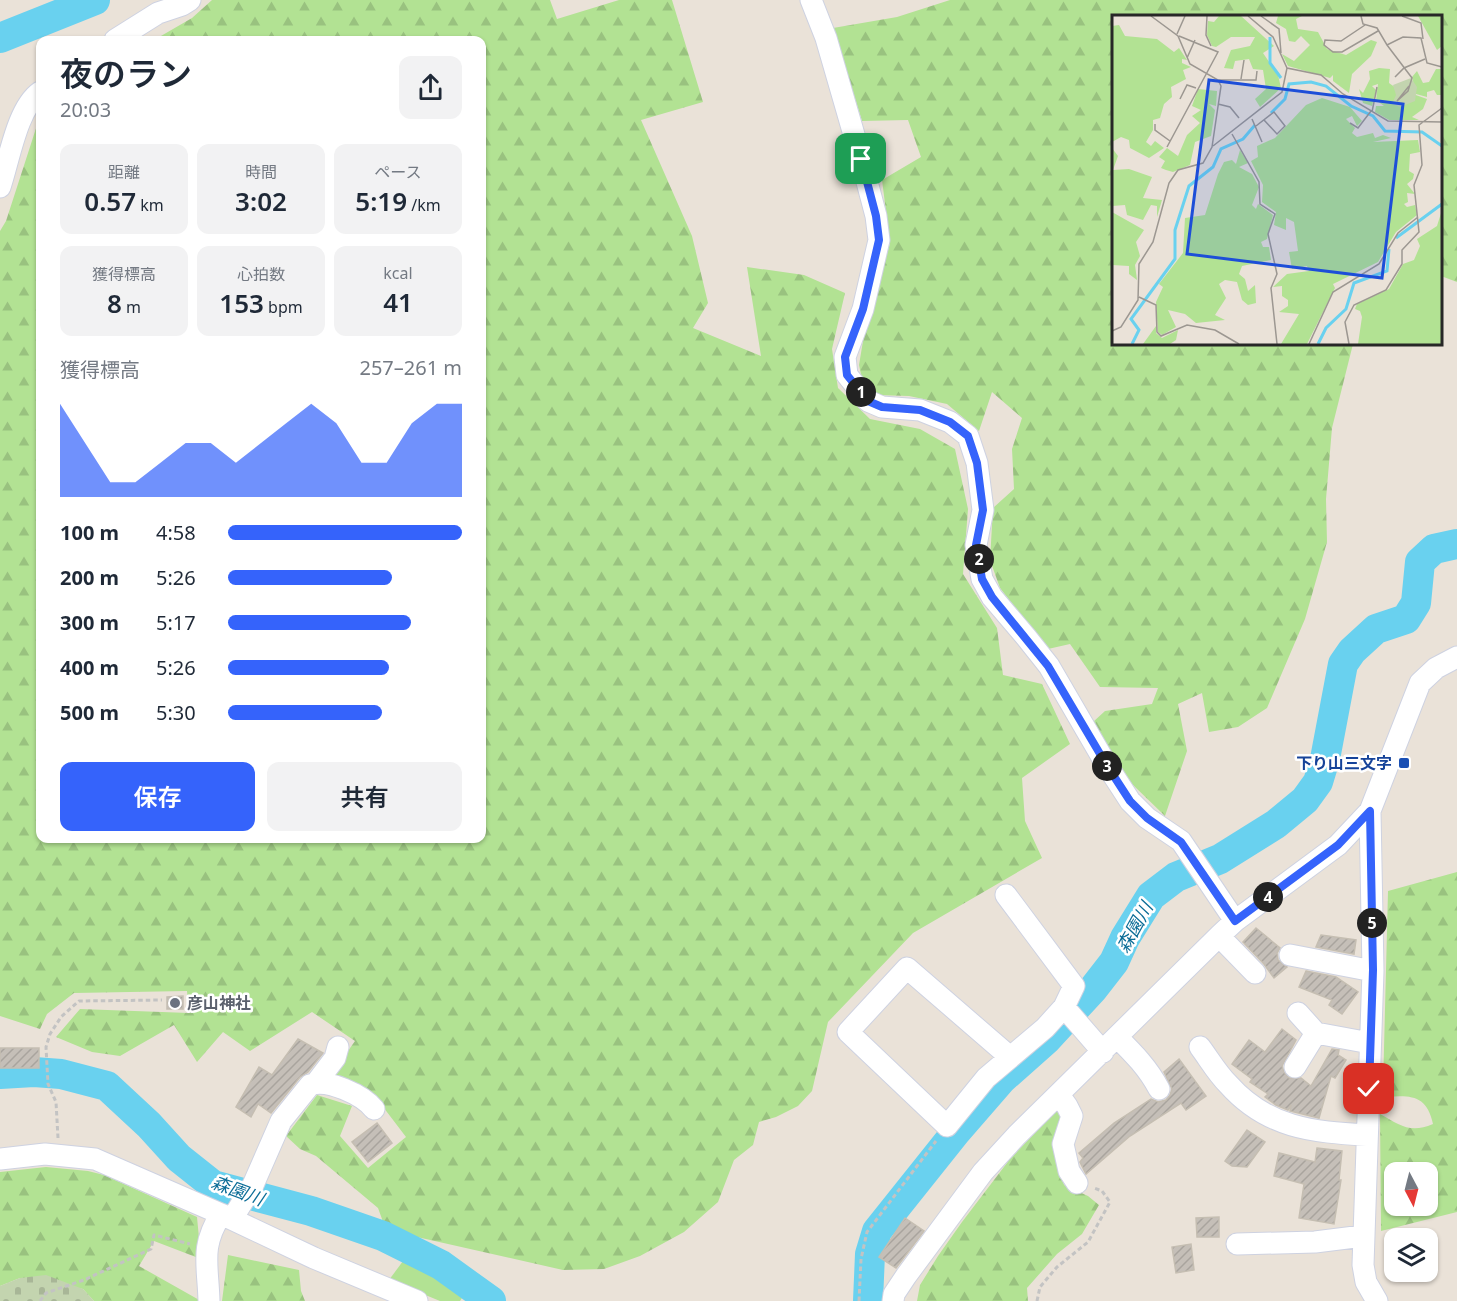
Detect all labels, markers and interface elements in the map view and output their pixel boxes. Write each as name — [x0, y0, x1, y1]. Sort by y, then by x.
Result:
inset map — [1112, 15, 1442, 345]
text: 夜のラン — [60, 51, 192, 96]
button: share — [399, 56, 462, 119]
text: 20:03 — [60, 96, 111, 123]
pin — [835, 133, 886, 184]
icon: arrive — [844, 142, 877, 175]
text: 距離 — [108, 161, 140, 183]
text: 時間 — [245, 161, 277, 183]
text: ペース — [374, 161, 422, 183]
text: 0.57 — [84, 183, 136, 219]
text: 3:02 — [235, 183, 287, 219]
text: 5:19 — [355, 183, 407, 219]
text: km — [136, 194, 164, 216]
text: /km — [407, 194, 441, 216]
text: kcal — [383, 262, 413, 284]
text: 獲得標高 — [92, 263, 156, 285]
text: 心拍数 — [237, 263, 285, 285]
text: 41 — [383, 284, 413, 320]
text: 8 — [107, 285, 122, 321]
text: 153 — [219, 285, 264, 321]
text: m — [122, 296, 141, 318]
text: bpm — [264, 296, 303, 318]
text: 257–261 m — [359, 354, 462, 381]
text: 獲得標高 — [60, 356, 140, 383]
pin: 1 — [846, 377, 876, 407]
text: 1 — [856, 381, 866, 403]
text: 100 m — [60, 519, 119, 546]
text: 4:58 — [156, 519, 196, 546]
pin: 2 — [964, 544, 994, 574]
text: 2 — [974, 548, 984, 570]
text: 200 m — [60, 564, 119, 591]
text: 5:26 — [156, 564, 196, 591]
text: 300 m — [60, 609, 119, 636]
text: 5:17 — [156, 609, 196, 636]
text: 400 m — [60, 654, 119, 681]
text: 5:26 — [156, 654, 196, 681]
text: 500 m — [60, 699, 119, 726]
text: 5:30 — [156, 699, 196, 726]
pin: 3 — [1092, 751, 1122, 781]
place label: 下り山三文字 — [1296, 752, 1392, 774]
text: 3 — [1102, 755, 1112, 777]
marker: 下り山三文字 — [1397, 756, 1411, 770]
button: 保存 — [60, 762, 255, 831]
button: 共有 — [267, 762, 462, 831]
pin: 4 — [1253, 882, 1283, 912]
text: 4 — [1263, 886, 1273, 908]
water label: 森園川 — [1110, 896, 1159, 956]
pin: 5 — [1357, 908, 1387, 938]
text: 5 — [1367, 912, 1377, 934]
place label: 彦山神社 — [187, 992, 251, 1014]
marker: 彦山神社 — [168, 996, 182, 1010]
pin — [1343, 1063, 1394, 1114]
icon: check — [1352, 1072, 1385, 1105]
north arrow — [1384, 1162, 1438, 1216]
map controls — [1384, 1162, 1438, 1282]
water label: 森園川 — [209, 1169, 269, 1211]
button: layers — [1384, 1228, 1438, 1282]

